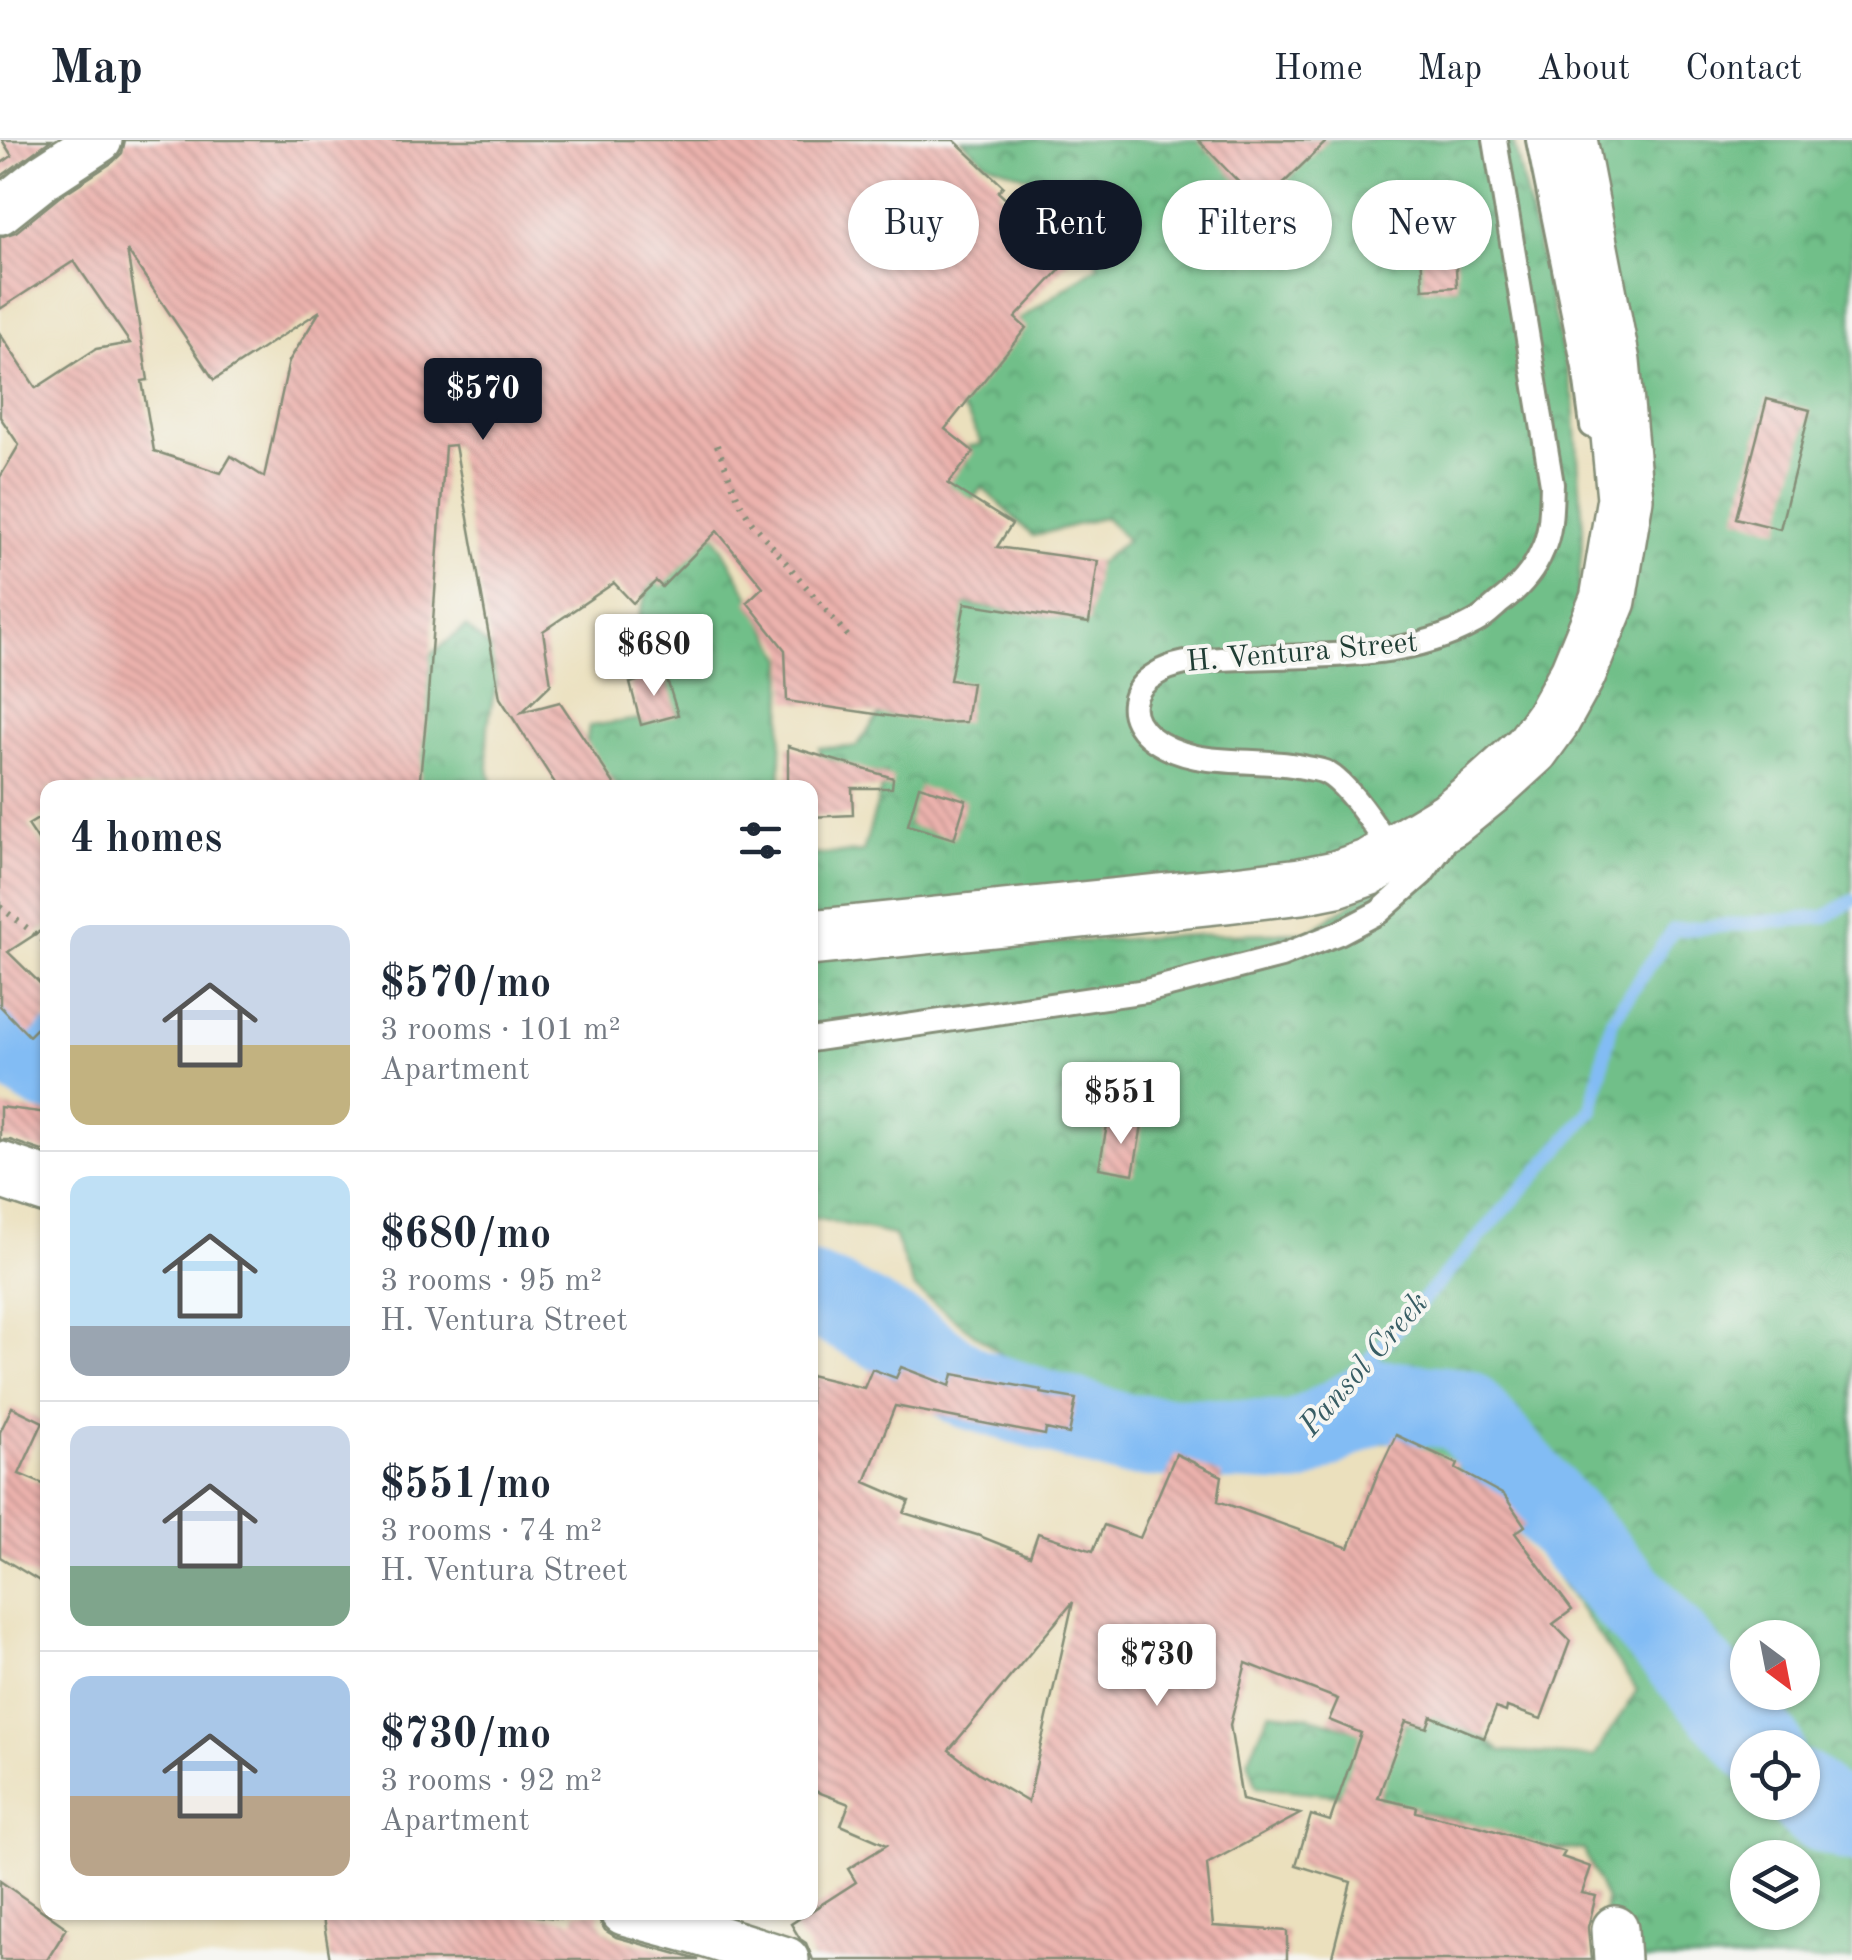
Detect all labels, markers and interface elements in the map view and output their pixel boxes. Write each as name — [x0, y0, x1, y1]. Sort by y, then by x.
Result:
text: Map — [50, 45, 143, 93]
text: Home — [1274, 52, 1363, 87]
text: Map — [1418, 52, 1482, 87]
text: About — [1537, 52, 1630, 87]
text: Contact — [1685, 52, 1802, 87]
chip: Buy — [848, 180, 979, 270]
chip: Rent — [999, 180, 1142, 270]
chip: Filters — [1162, 180, 1332, 270]
chip: New — [1352, 180, 1492, 270]
pin: $570 — [424, 358, 542, 443]
text: $570 — [446, 374, 520, 406]
pin: $680 — [595, 614, 713, 699]
street label: H. Ventura Street — [1185, 628, 1419, 678]
text: $680 — [617, 630, 691, 662]
icon: filters — [733, 813, 788, 868]
text: 4 homes — [70, 819, 222, 861]
text: $570/mo — [380, 964, 551, 1006]
icon: home — [150, 965, 270, 1085]
text: 3 rooms · 101 m² — [380, 1015, 621, 1047]
text: Apartment — [380, 1055, 530, 1087]
pin: $551 — [1062, 1062, 1180, 1147]
text: $551 — [1084, 1078, 1158, 1110]
text: $680/mo — [380, 1215, 551, 1257]
icon: home — [150, 1216, 270, 1336]
text: 3 rooms · 95 m² — [380, 1266, 602, 1298]
water label: Pansol Creek — [1294, 1287, 1436, 1444]
text: H. Ventura Street — [380, 1306, 628, 1338]
text: $551/mo — [380, 1465, 551, 1507]
icon: home — [150, 1466, 270, 1586]
text: 3 rooms · 74 m² — [380, 1516, 602, 1548]
text: H. Ventura Street — [380, 1556, 628, 1588]
north arrow — [1730, 1620, 1820, 1710]
map controls — [1730, 1620, 1820, 1930]
pin: $730 — [1098, 1624, 1216, 1709]
text: $730 — [1120, 1640, 1194, 1672]
text: $730/mo — [380, 1715, 551, 1757]
icon: home — [150, 1716, 270, 1836]
button: locate — [1730, 1730, 1820, 1820]
text: 3 rooms · 92 m² — [380, 1766, 602, 1798]
text: Apartment — [380, 1806, 530, 1838]
button: layers — [1730, 1840, 1820, 1930]

